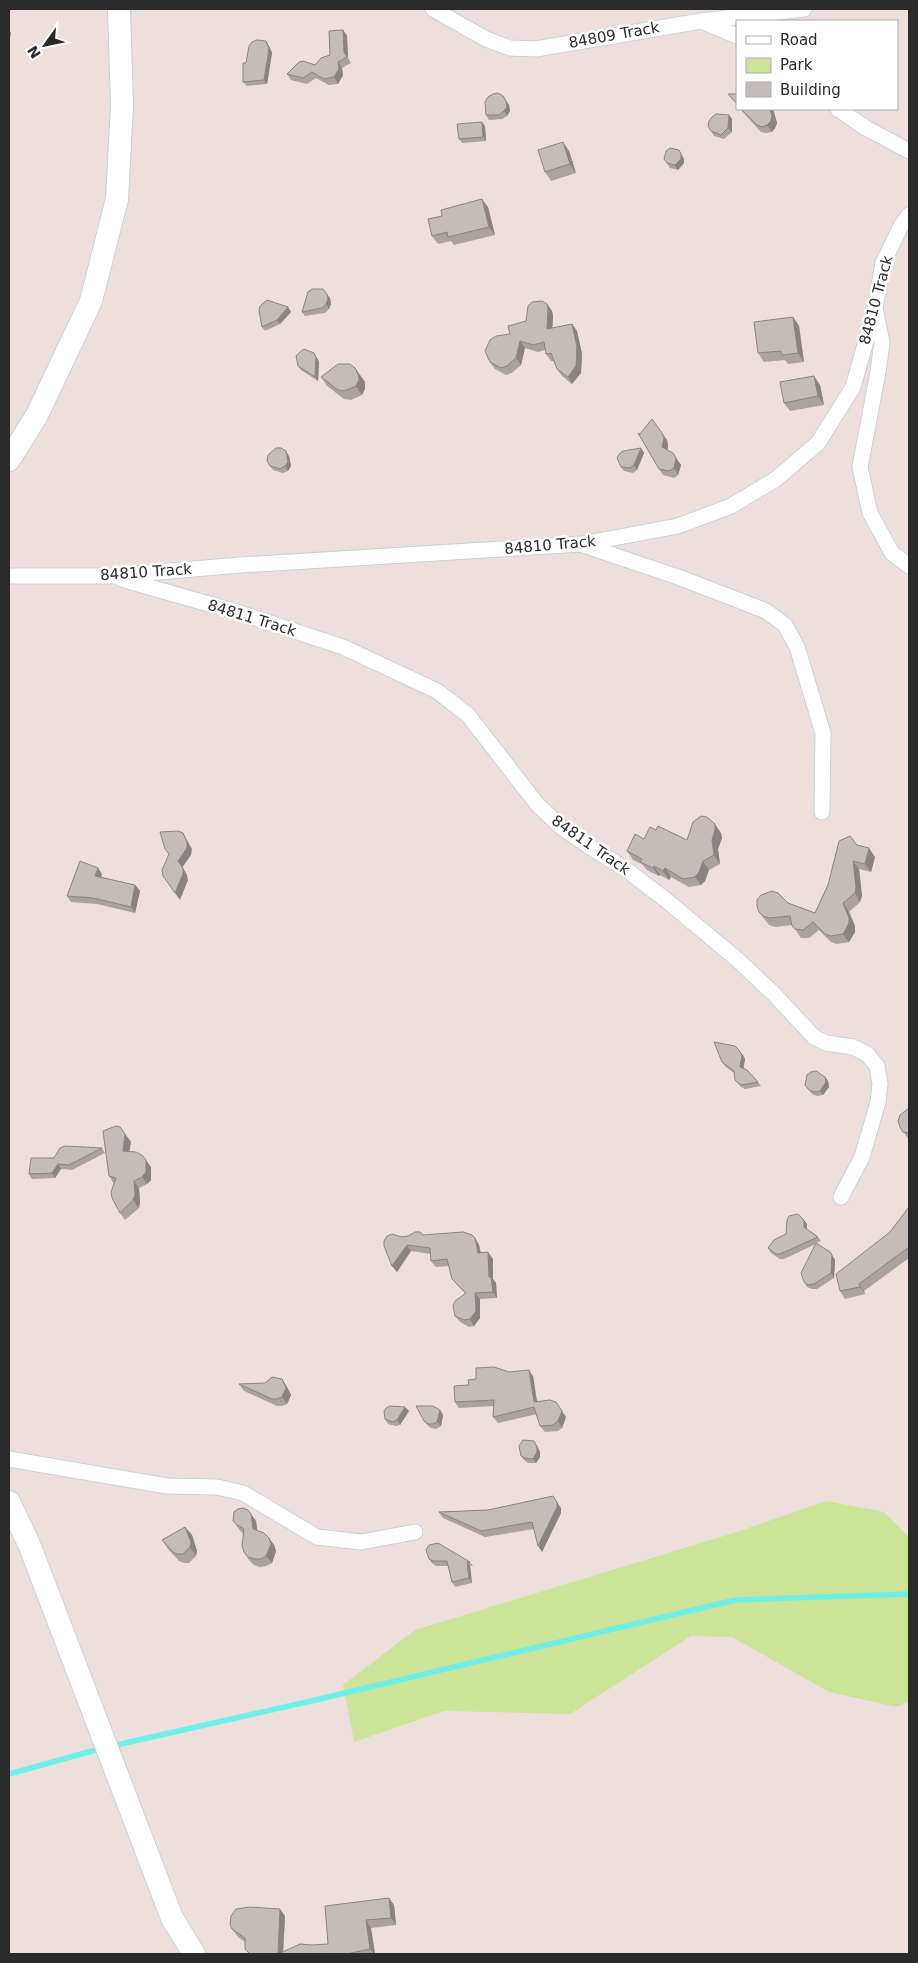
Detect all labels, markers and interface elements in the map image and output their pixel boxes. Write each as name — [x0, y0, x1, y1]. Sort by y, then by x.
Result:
street label: 84809 Track — [567, 18, 661, 52]
north arrow — [20, 20, 70, 70]
legend — [736, 20, 898, 110]
text: Road — [780, 31, 818, 49]
text: N — [24, 43, 44, 61]
text: Park — [780, 56, 813, 74]
text: Building — [780, 81, 841, 99]
street label: 84810 Track — [855, 253, 897, 347]
street label: 84810 Track — [504, 532, 597, 558]
street label: 84810 Track — [100, 560, 193, 584]
street label: 84811 Track — [205, 596, 299, 640]
street label: 84811 Track — [548, 811, 634, 879]

